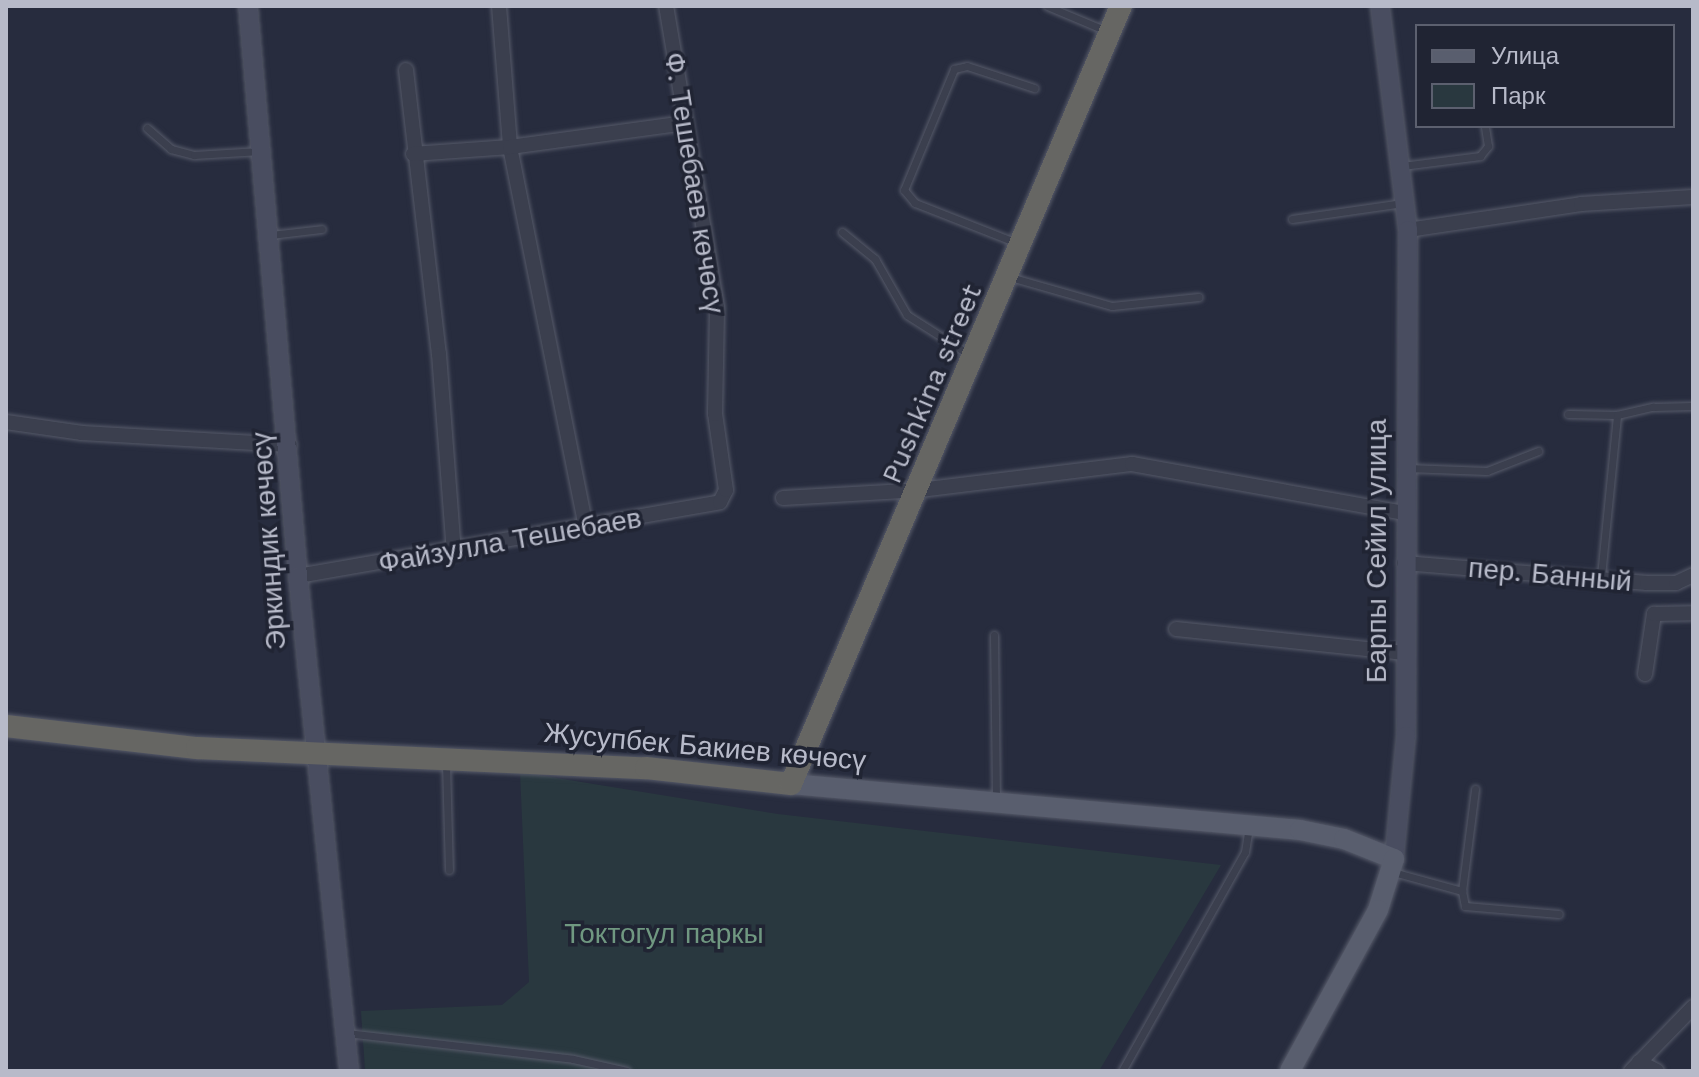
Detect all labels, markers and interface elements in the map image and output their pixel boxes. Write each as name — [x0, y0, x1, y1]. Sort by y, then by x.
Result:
legend — [1415, 24, 1675, 128]
text: Улица — [1491, 42, 1559, 70]
street label: Ф. Тешебаев көчөсү — [657, 50, 731, 316]
text: Парк — [1491, 82, 1545, 110]
street label: Pushkina street — [875, 279, 989, 489]
street label: Барпы Сейил улица — [1360, 419, 1394, 683]
street label: Эркиндик көчөсү — [245, 431, 293, 651]
street label: Файзулла Тешебаев — [376, 501, 644, 581]
street label: пер. Банный — [1467, 551, 1633, 599]
street label: Жусупбек Бакиев көчөсү — [543, 716, 867, 778]
park label: Токтогул паркы — [564, 917, 764, 951]

